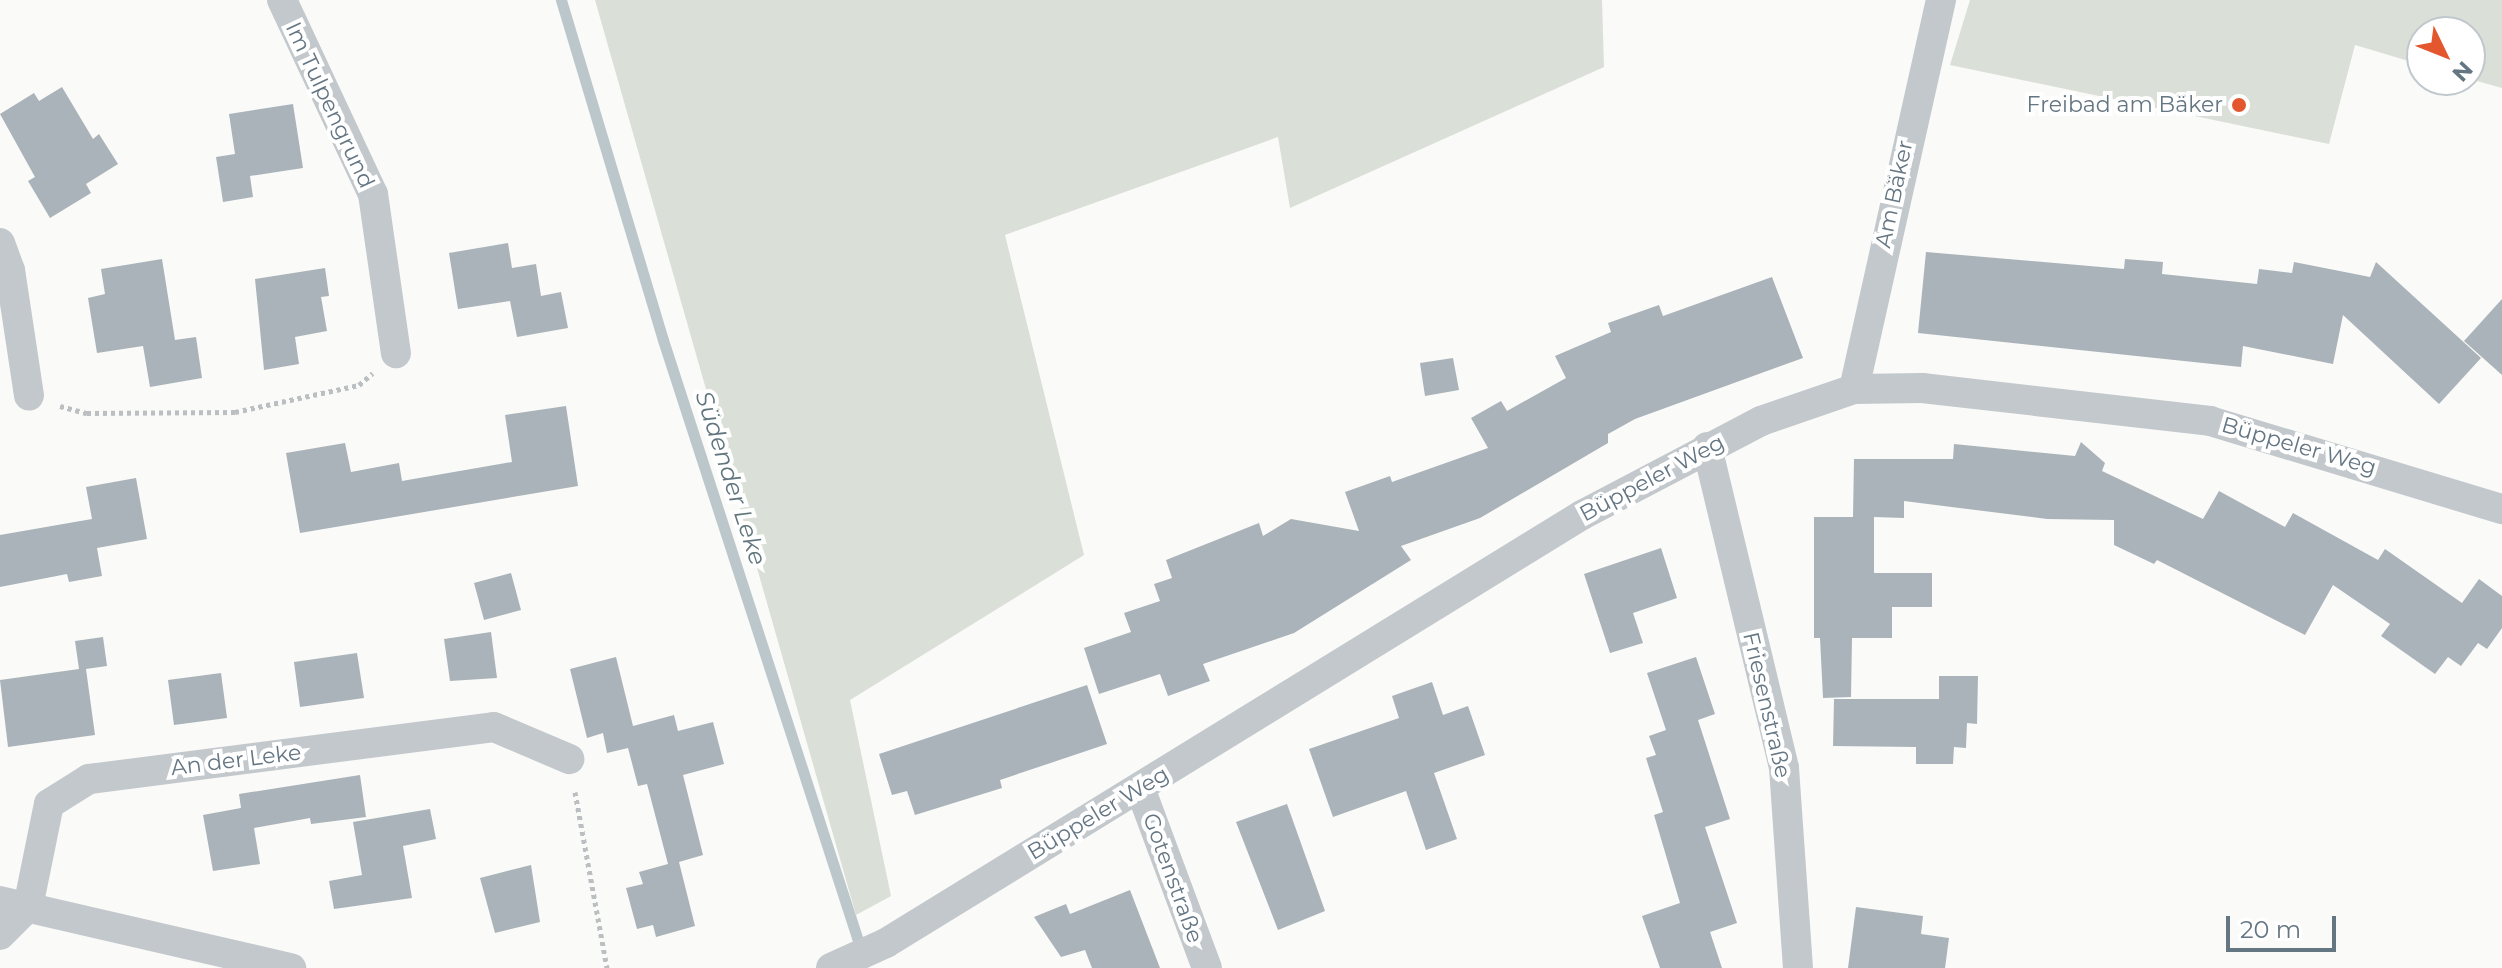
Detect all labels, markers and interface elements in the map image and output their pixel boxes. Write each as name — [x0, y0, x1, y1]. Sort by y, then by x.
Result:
north arrow — [2406, 16, 2486, 96]
street label: Im Tulpengrund — [280, 18, 380, 192]
text: N — [2447, 56, 2478, 87]
place label: Freibad am Bäker — [2027, 92, 2223, 118]
marker: Freibad am Bäker — [2230, 96, 2248, 114]
street label: Am Bäker — [1870, 138, 1918, 250]
water label: Südender Leke — [689, 387, 773, 569]
street label: Büppeler Weg — [2219, 411, 2379, 481]
street label: Büppeler Weg — [1575, 429, 1729, 527]
street label: Friesenstraße — [1737, 629, 1797, 781]
street label: An der Leke — [169, 739, 303, 781]
street label: Büppeler Weg — [1023, 761, 1173, 865]
street label: Gotenstraße — [1137, 810, 1209, 946]
scale bar — [2230, 900, 2340, 950]
text: 20 m — [2240, 915, 2301, 944]

